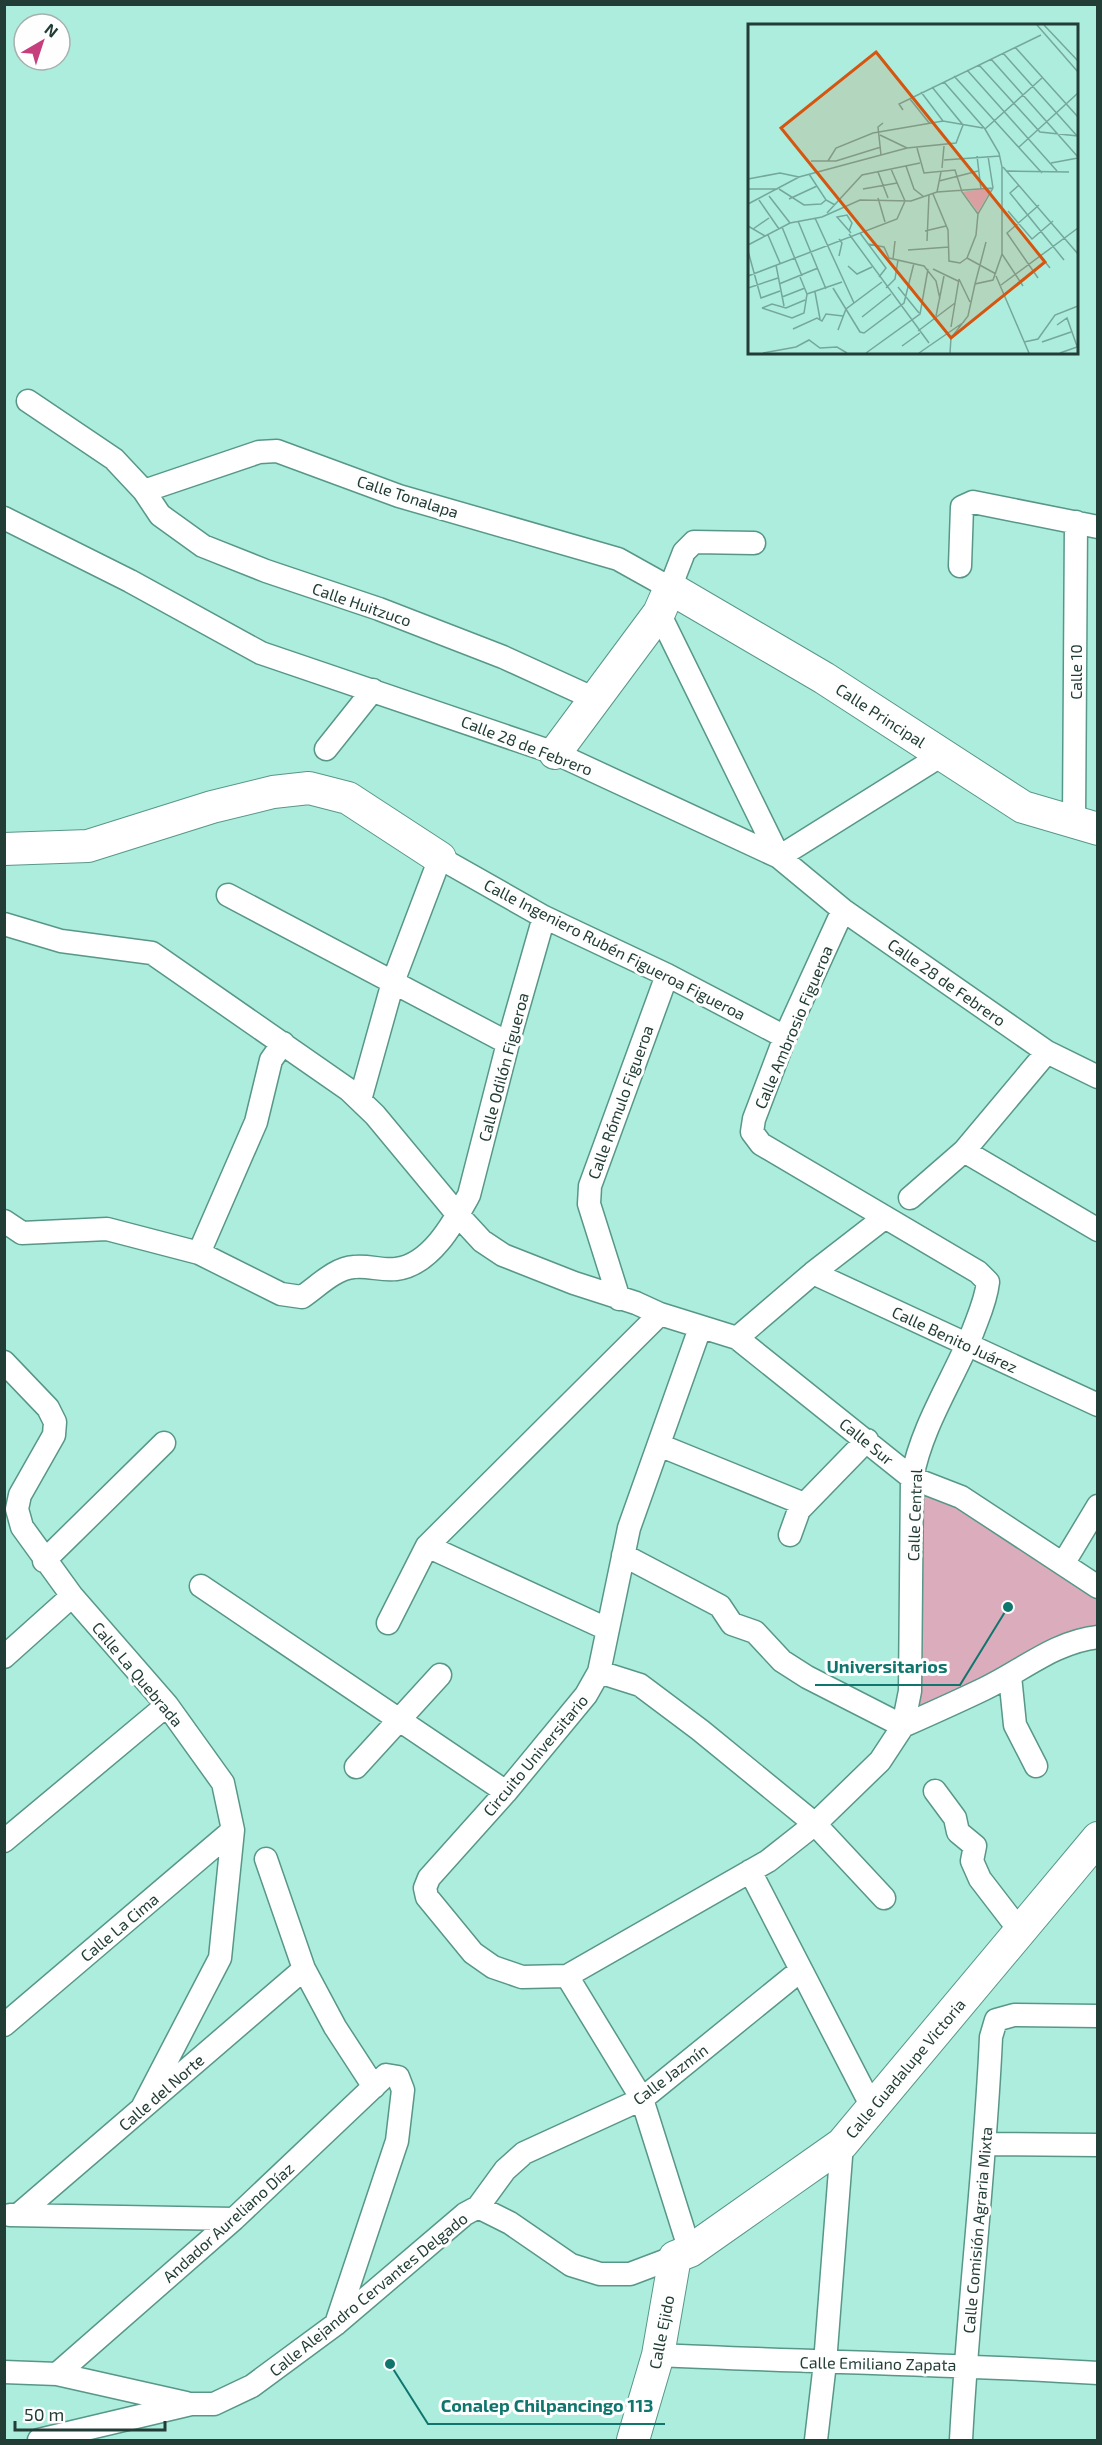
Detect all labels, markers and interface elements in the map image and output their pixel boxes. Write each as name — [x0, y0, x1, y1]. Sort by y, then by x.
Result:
north arrow — [12, 12, 72, 72]
text: N — [41, 19, 62, 41]
inset map — [748, 24, 1078, 354]
street label: Calle Tonalapa — [355, 471, 461, 521]
street label: Calle Huitzuco — [310, 578, 414, 630]
street label: Calle 10 — [1066, 644, 1085, 700]
street label: Calle Principal — [833, 679, 930, 751]
street label: Calle 28 de Febrero — [459, 711, 595, 779]
street label: Calle Ingeniero Rubén Figueroa Figueroa — [481, 874, 749, 1024]
street label: Calle 28 de Febrero — [884, 934, 1010, 1030]
street label: Calle Ambrosio Figueroa — [750, 942, 836, 1112]
street label: Calle Odilón Figueroa — [474, 990, 532, 1144]
street label: Calle Rómulo Figueroa — [583, 1022, 657, 1182]
street label: Calle Benito Juárez — [889, 1302, 1021, 1376]
street label: Calle Sur — [836, 1413, 898, 1469]
street label: Calle Central — [903, 1468, 925, 1562]
street label: Calle La Quebrada — [88, 1618, 187, 1731]
callout: Universitarios — [815, 1649, 960, 1685]
text: Universitarios — [827, 1655, 948, 1677]
street label: Circuito Universitario — [479, 1690, 591, 1820]
street label: Calle La Cima — [76, 1889, 162, 1965]
street label: Calle Guadalupe Victoria — [841, 1994, 969, 2142]
street label: Calle Jazmín — [629, 2040, 711, 2108]
street label: Calle del Norte — [114, 2050, 208, 2134]
street label: Calle Comisión Agraria Mixta — [958, 2126, 996, 2334]
street label: Andador Aureliano Díaz — [159, 2158, 297, 2286]
street label: Calle Alejandro Cervantes Delgado — [265, 2208, 472, 2381]
street label: Calle Ejido — [645, 2293, 678, 2371]
street label: Calle Emiliano Zapata — [799, 2352, 957, 2374]
callout: Conalep Chilpancingo 113 — [428, 2388, 665, 2424]
scale bar — [15, 2394, 165, 2432]
text: Conalep Chilpancingo 113 — [441, 2394, 653, 2416]
text: 50 m — [24, 2403, 64, 2425]

